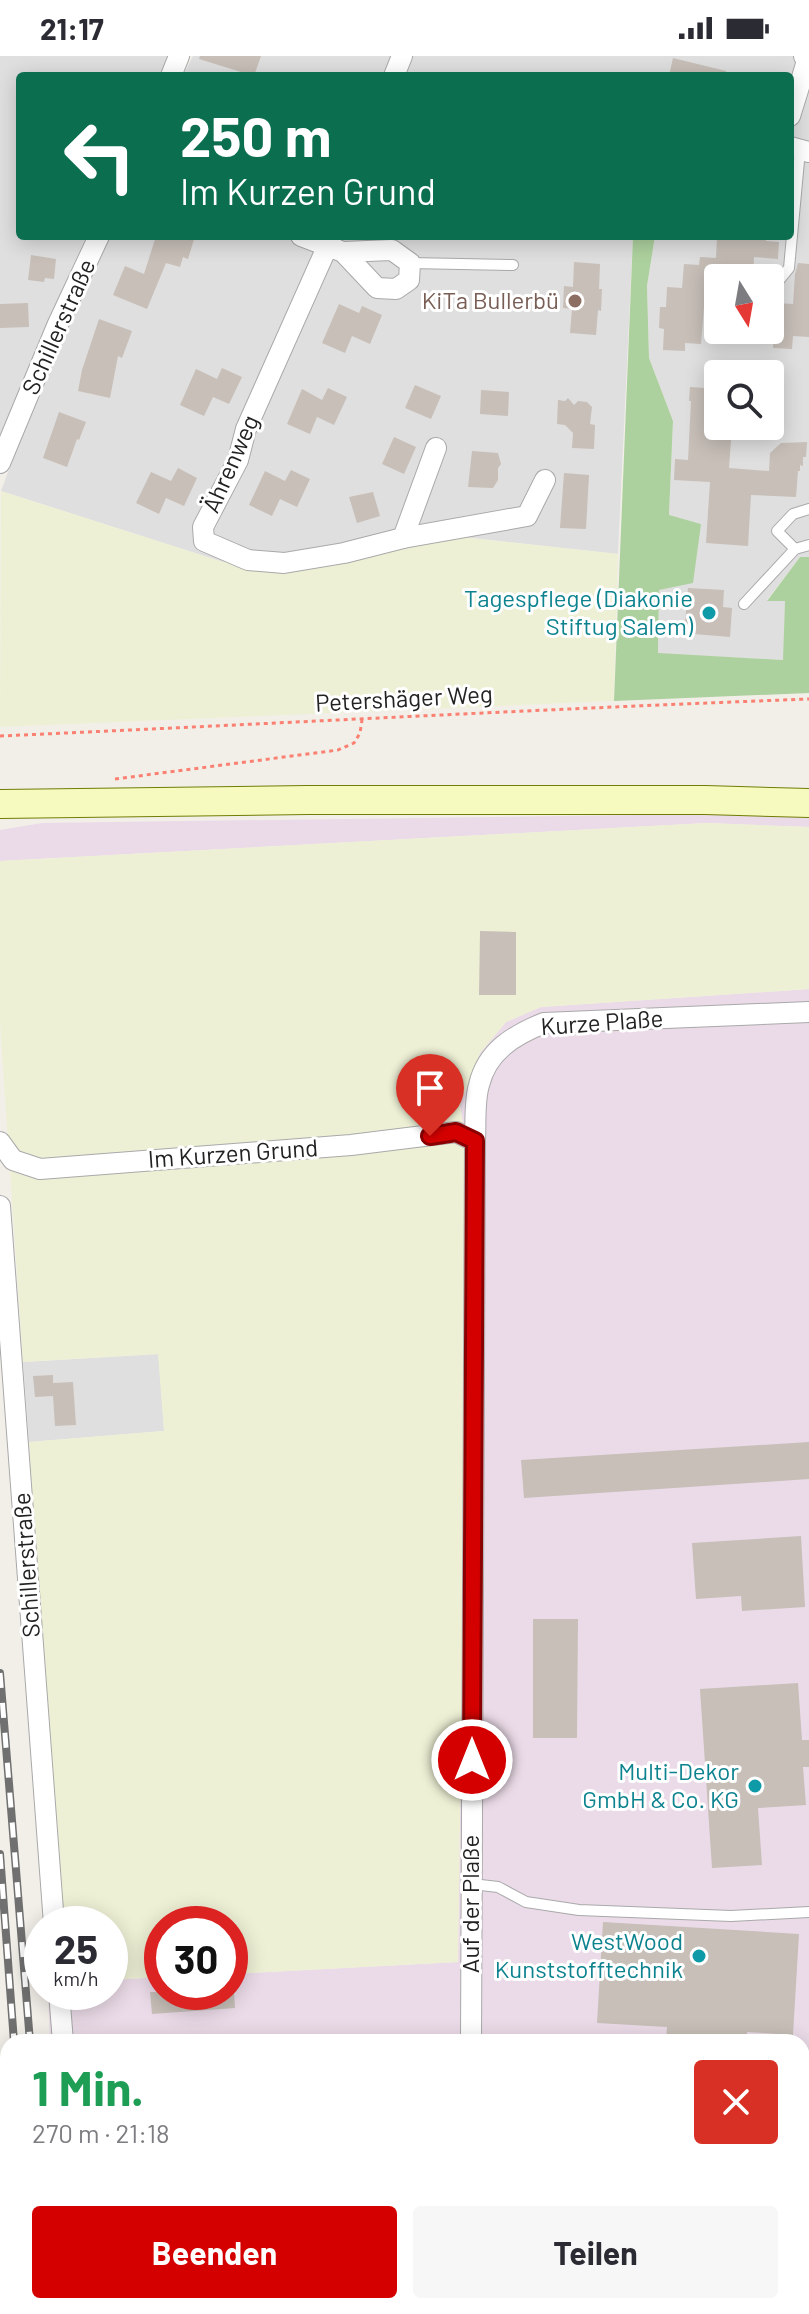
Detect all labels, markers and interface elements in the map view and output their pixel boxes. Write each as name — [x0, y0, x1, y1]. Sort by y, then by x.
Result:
text: 21:17 — [40, 10, 104, 46]
text: 250 m — [180, 101, 331, 168]
icon: left — [48, 104, 152, 208]
text: Im Kurzen Grund — [180, 169, 436, 212]
street label: Schillerstraße — [15, 254, 100, 399]
north arrow — [704, 264, 784, 344]
map controls — [704, 264, 784, 440]
place label: KiTa Bullerbü — [422, 285, 559, 314]
marker: KiTa Bullerbü — [566, 292, 584, 310]
button: search — [704, 360, 784, 440]
street label: Ährenweg — [195, 410, 264, 517]
place label: Tagespflege (Diakonie Stiftug Salem) — [464, 583, 694, 640]
marker: Tagespflege (Diakonie Stiftug Salem) — [700, 604, 718, 622]
street label: Petershäger Weg — [314, 678, 493, 717]
street label: Kurze Plaße — [540, 1003, 664, 1040]
pin — [396, 1054, 464, 1136]
icon: arrive — [408, 1066, 452, 1110]
street label: Im Kurzen Grund — [147, 1132, 319, 1173]
street label: Schillerstraße — [6, 1492, 45, 1639]
position arrow — [430, 1718, 514, 1802]
place label: Multi-Dekor GmbH & Co. KG — [582, 1756, 739, 1813]
marker: Multi-Dekor GmbH & Co. KG — [746, 1777, 764, 1795]
street label: Auf der Plaße — [455, 1835, 484, 1973]
speed limit sign: 30 — [144, 1906, 248, 2010]
text: 25 — [54, 1924, 98, 1972]
place label: WestWood Kunststofftechnik — [495, 1926, 683, 1983]
marker: WestWood Kunststofftechnik — [690, 1947, 708, 1965]
text: km/h — [53, 1966, 99, 1990]
text: 1 Min. — [32, 2058, 144, 2116]
button: close — [694, 2060, 778, 2144]
text: 270 m · 21:18 — [32, 2117, 170, 2148]
button: Beenden — [32, 2206, 397, 2298]
button: Teilen — [413, 2206, 778, 2298]

